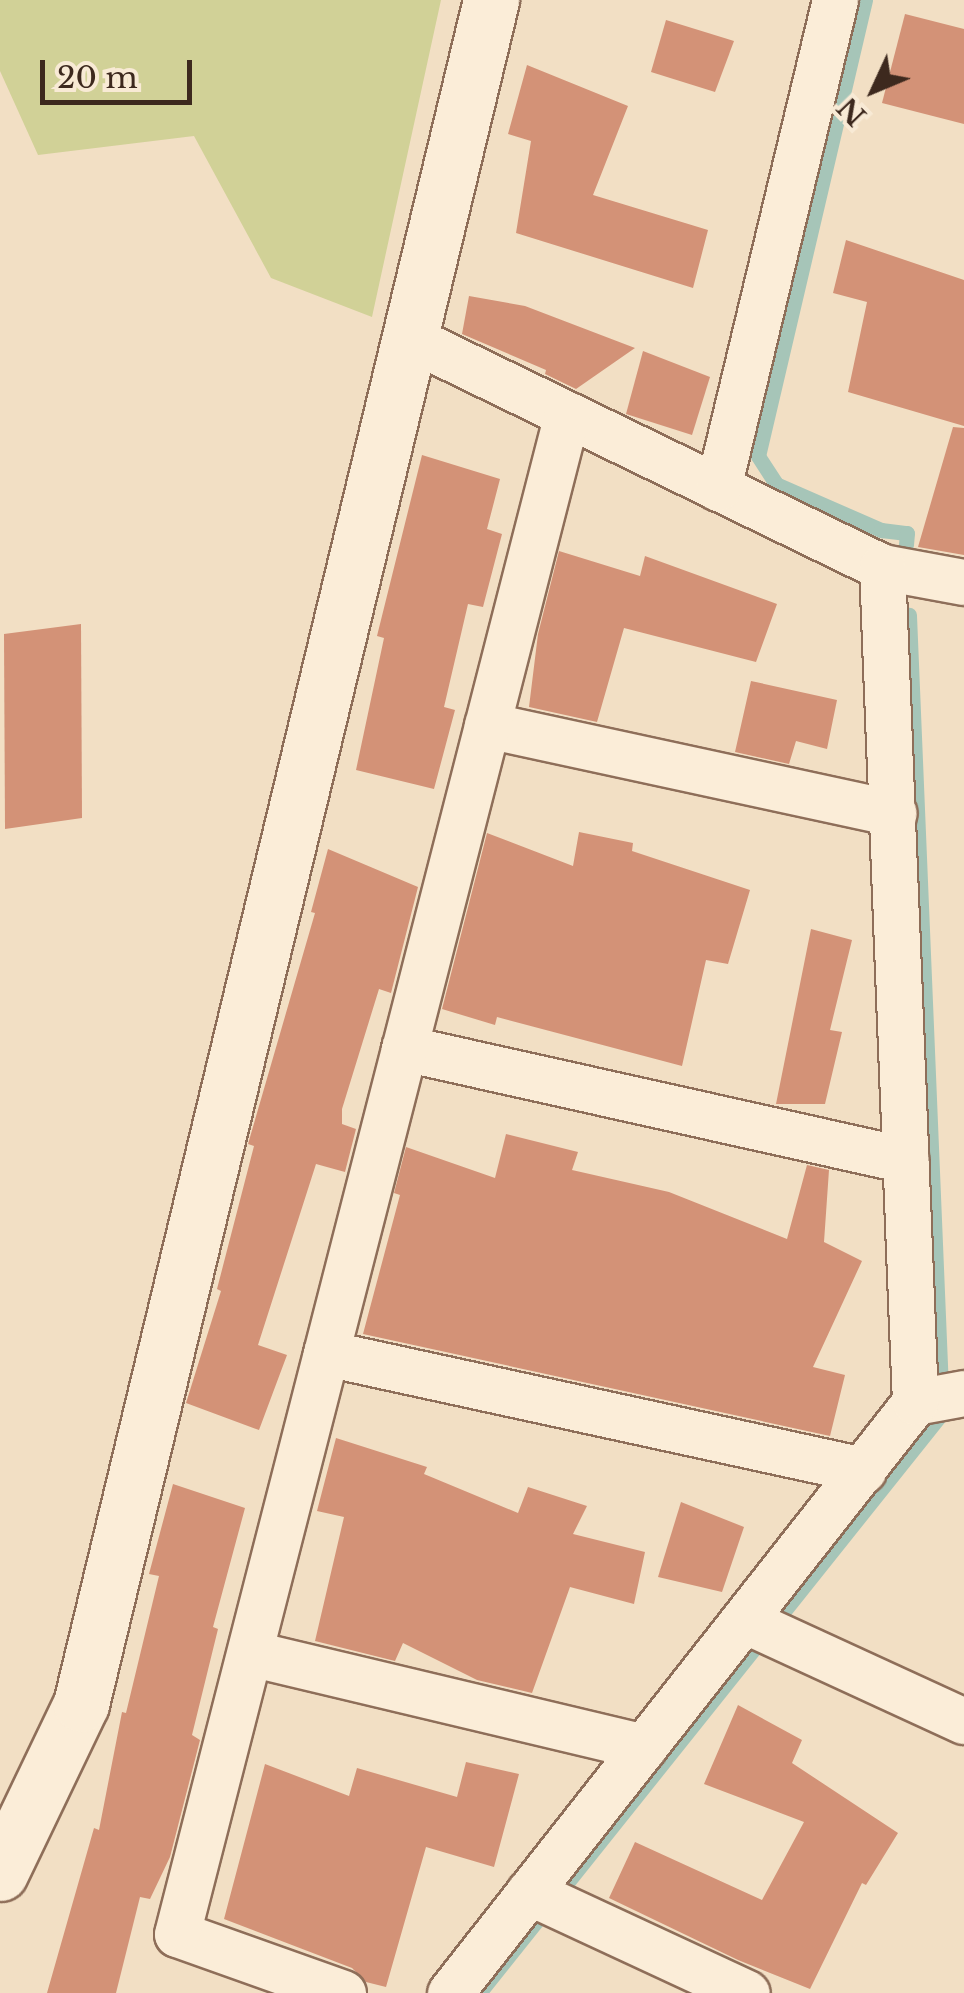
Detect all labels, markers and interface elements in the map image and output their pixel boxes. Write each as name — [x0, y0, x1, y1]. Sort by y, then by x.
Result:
scale bar — [45, 40, 198, 102]
north arrow — [824, 40, 924, 140]
text: 20 m — [57, 59, 138, 96]
text: N — [830, 90, 874, 133]

